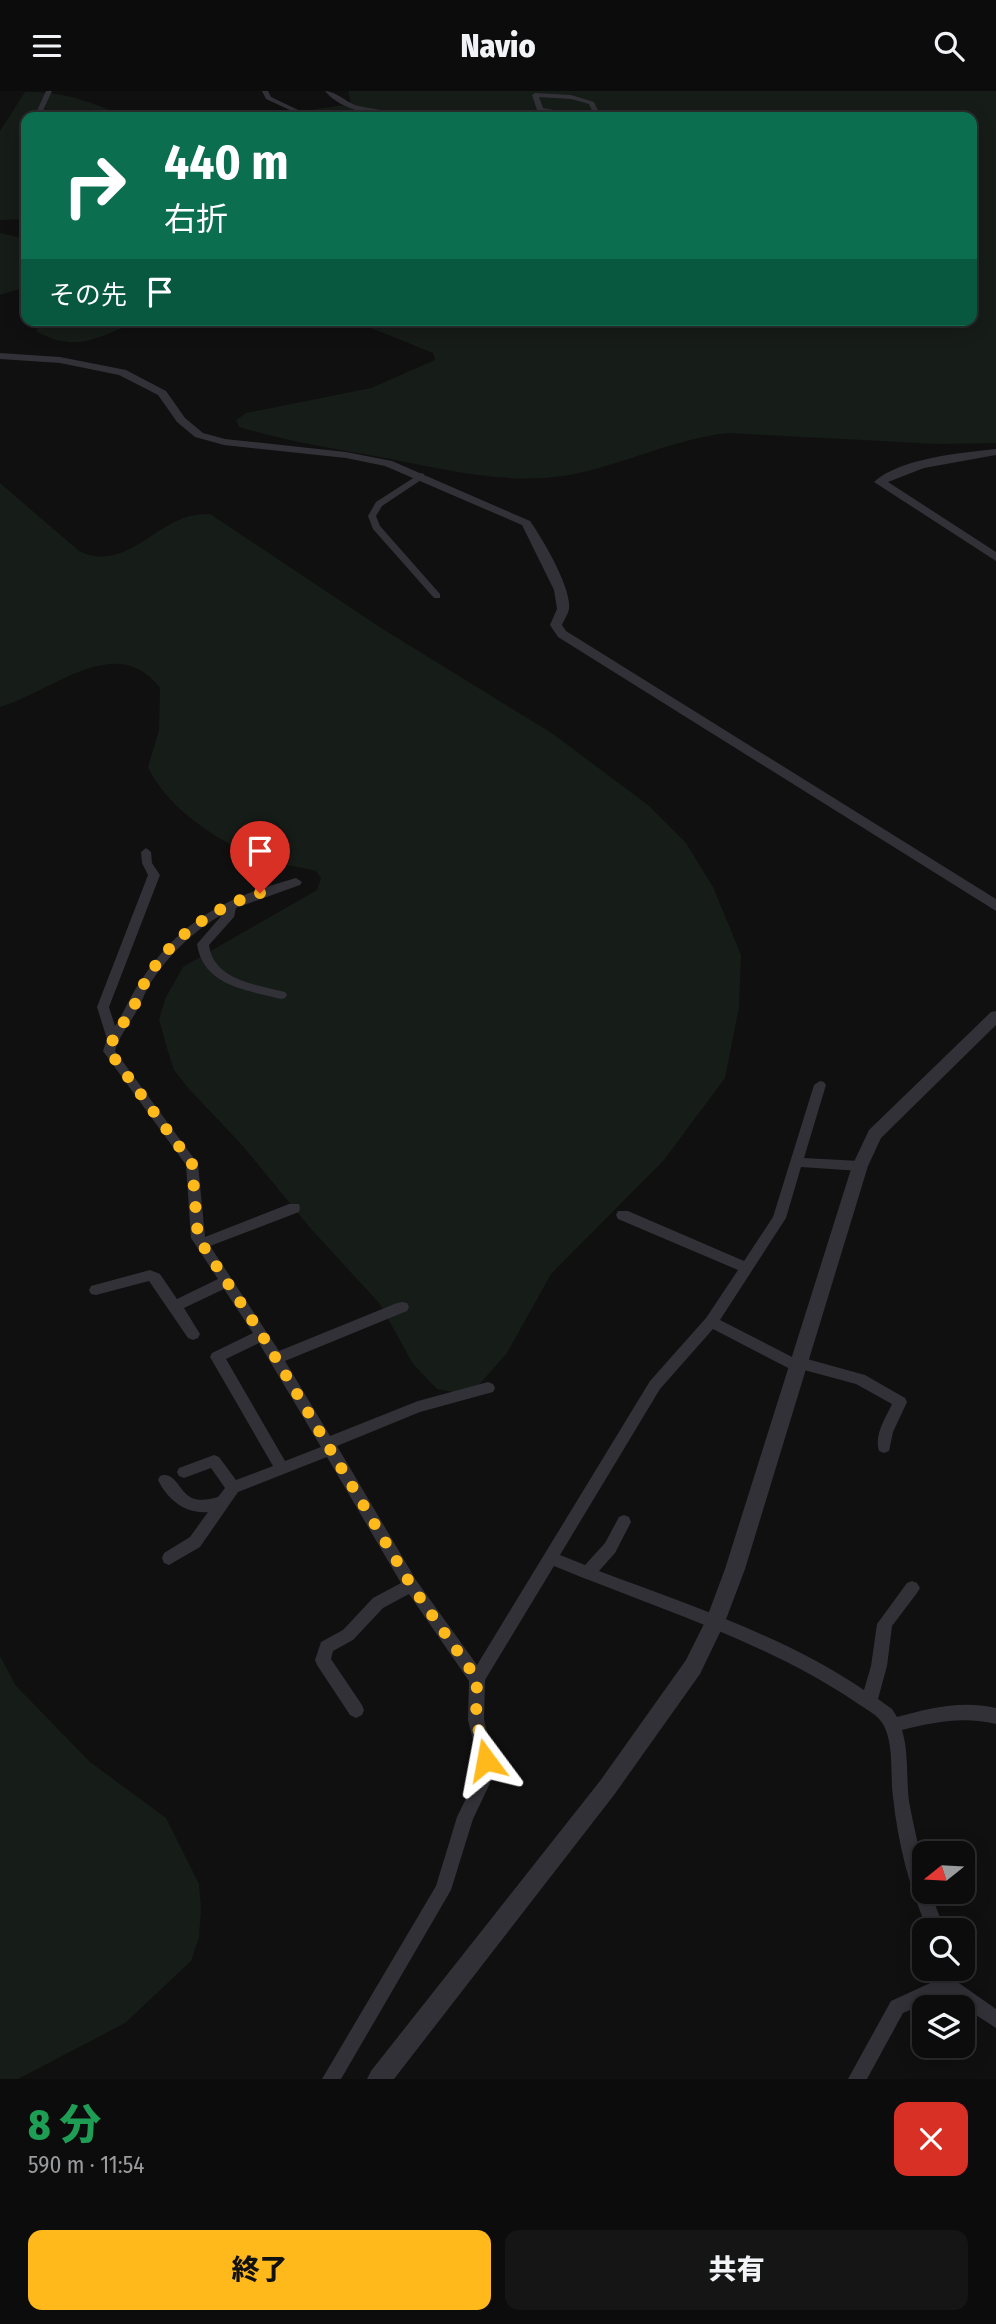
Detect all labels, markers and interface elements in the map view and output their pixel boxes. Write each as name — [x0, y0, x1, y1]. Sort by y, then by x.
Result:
icon: menu — [28, 27, 66, 65]
text: Navio — [460, 27, 536, 65]
icon: search — [930, 27, 968, 65]
text: 440 m — [164, 133, 289, 192]
icon: right — [49, 140, 140, 231]
text: 右折 — [164, 200, 228, 238]
icon: arrive — [141, 273, 179, 311]
text: その先 — [49, 280, 127, 311]
pin — [230, 821, 290, 893]
icon: arrive — [241, 832, 279, 870]
position arrow — [449, 1723, 523, 1797]
north arrow — [912, 1841, 975, 1904]
map controls — [912, 1841, 975, 2058]
button: search — [912, 1918, 975, 1981]
button: layers — [912, 1995, 975, 2058]
text: 8 分 — [28, 2100, 101, 2150]
button: close — [894, 2102, 968, 2176]
text: 590 m · 11:54 — [28, 2151, 144, 2179]
button: 終了 — [28, 2230, 491, 2310]
button: 共有 — [505, 2230, 968, 2310]

